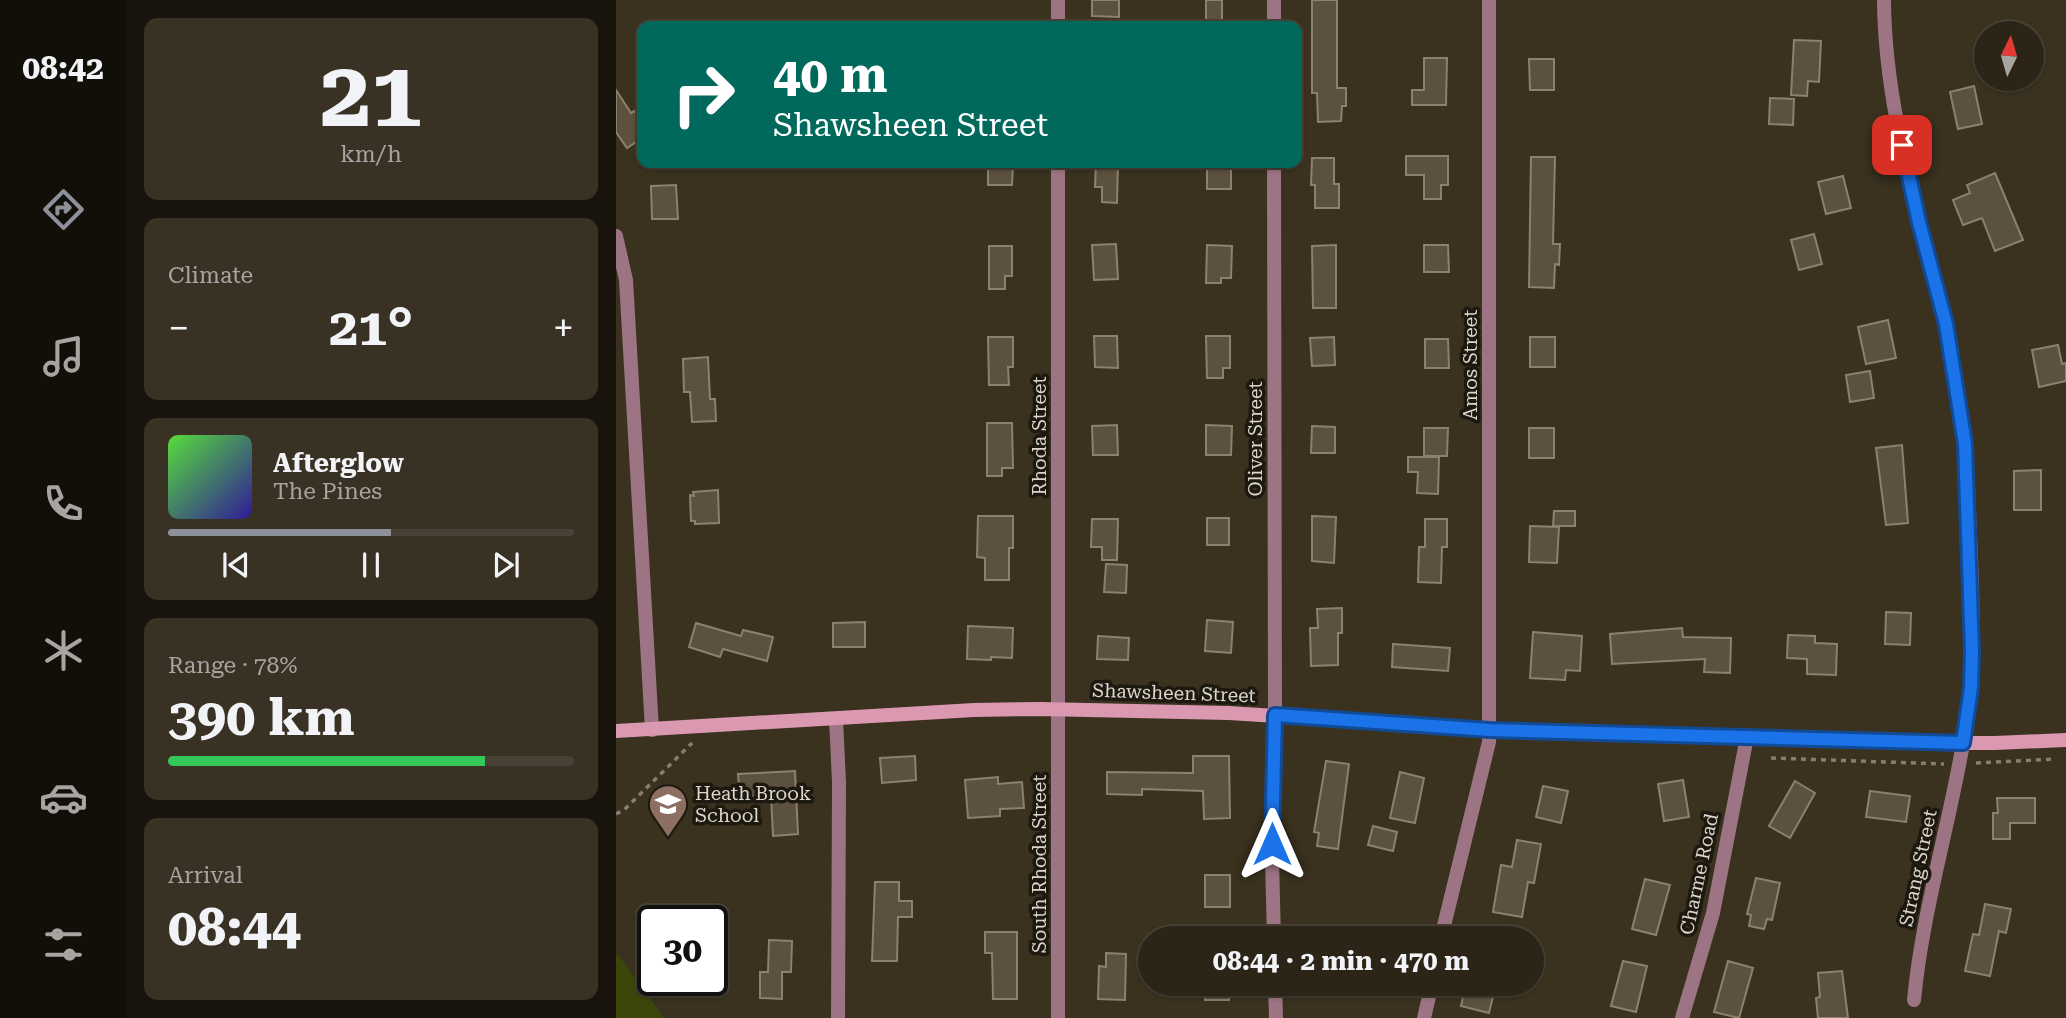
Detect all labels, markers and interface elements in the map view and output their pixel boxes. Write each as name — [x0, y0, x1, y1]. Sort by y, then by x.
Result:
north arrow — [1974, 21, 2044, 91]
map controls — [1974, 21, 2044, 91]
text: 21 — [320, 42, 422, 148]
text: 40 m — [773, 47, 888, 104]
text: 08:42 — [22, 49, 104, 87]
icon: right — [658, 49, 749, 140]
text: Shawsheen Street — [773, 106, 1048, 144]
pin — [1872, 115, 1932, 175]
icon: arrive — [1883, 126, 1921, 164]
text: km/h — [340, 141, 402, 168]
icon: directions — [39, 185, 88, 234]
text: Climate — [168, 262, 253, 289]
text: 21° — [329, 297, 413, 358]
text: − — [168, 306, 189, 350]
text: + — [553, 306, 574, 350]
street label: Amos Street — [1459, 310, 1482, 420]
icon: music — [39, 332, 88, 381]
street label: Rhoda Street — [1028, 377, 1051, 495]
street label: Oliver Street — [1244, 381, 1267, 497]
text: Afterglow — [273, 448, 404, 478]
text: The Pines — [273, 478, 382, 505]
icon: phone — [39, 479, 88, 528]
icon: previous — [217, 546, 255, 584]
icon: pause — [352, 546, 390, 584]
icon: next — [487, 546, 525, 584]
icon: climate — [39, 626, 88, 675]
text: Range · 78% — [168, 652, 297, 679]
street label: Shawsheen Street — [1092, 679, 1256, 707]
text: 390 km — [168, 687, 355, 748]
icon: car — [39, 773, 88, 822]
street label: South Rhoda Street — [1028, 775, 1051, 953]
place label: Heath Brook School — [695, 782, 811, 827]
school or university icon: Heath Brook School — [647, 783, 689, 838]
position arrow — [1235, 807, 1309, 881]
street label: Strang Street — [1894, 807, 1942, 929]
street label: Charme Road — [1675, 811, 1723, 937]
text: Arrival — [168, 862, 243, 889]
text: 08:44 — [168, 897, 301, 958]
speed limit sign: 30 — [637, 905, 728, 996]
icon: filters — [39, 920, 88, 969]
text: 08:44 · 2 min · 470 m — [1213, 946, 1469, 976]

